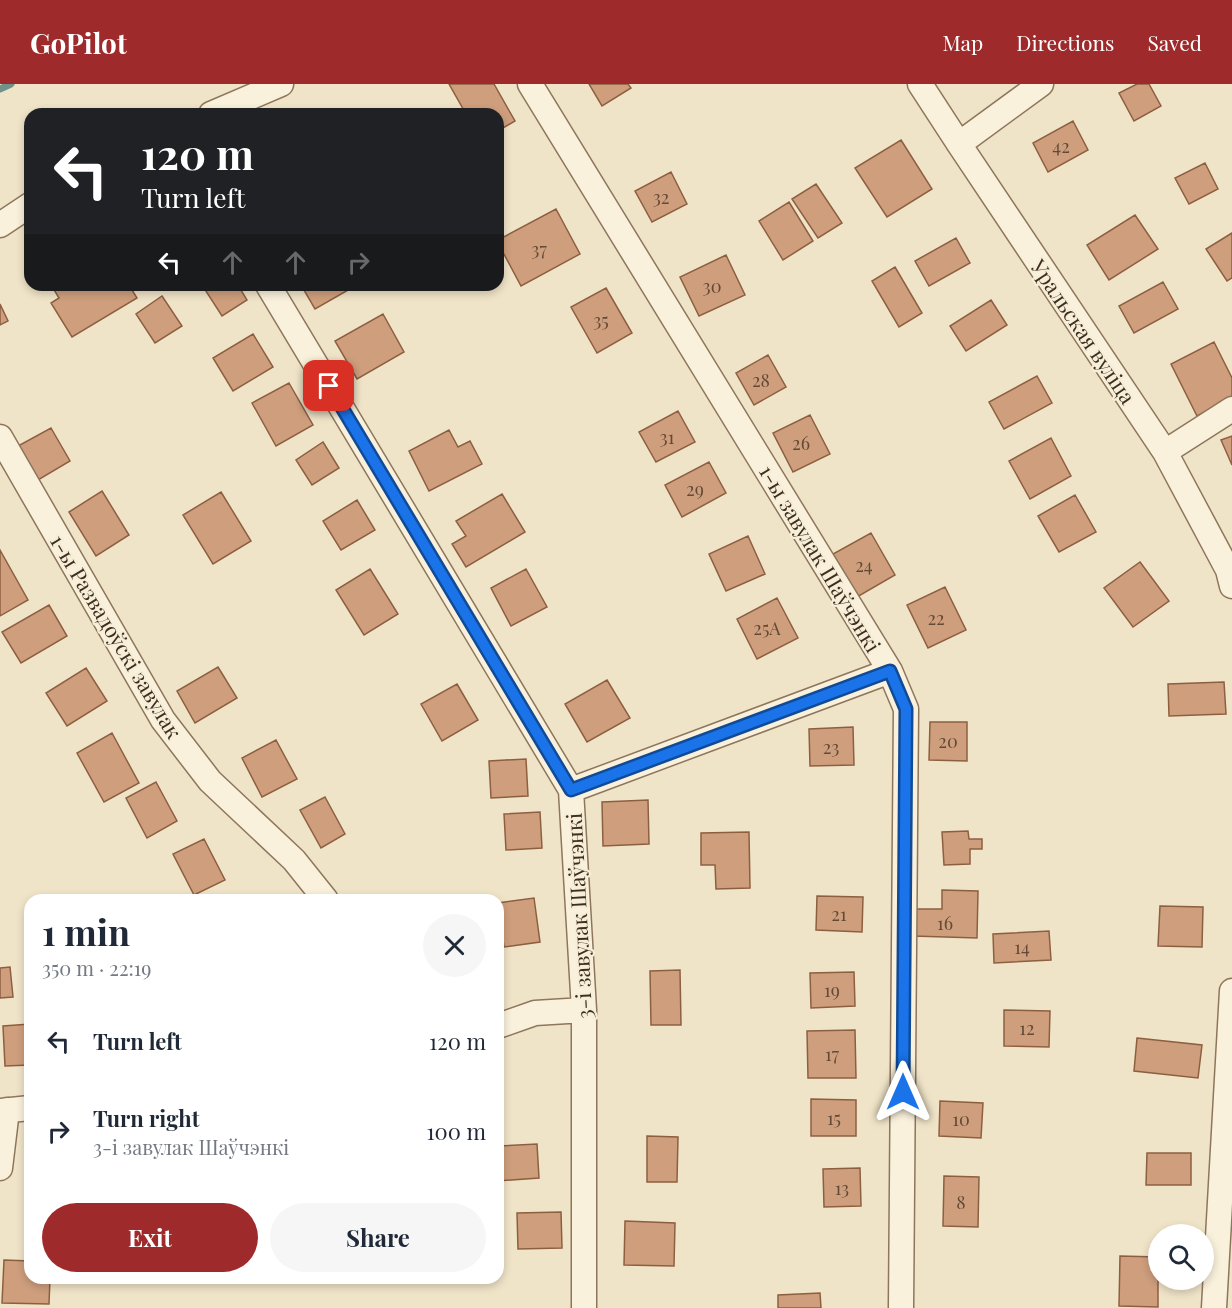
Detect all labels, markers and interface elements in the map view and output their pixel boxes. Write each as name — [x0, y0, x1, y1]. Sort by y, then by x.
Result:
text: GoPilot — [30, 24, 127, 61]
text: Map — [942, 28, 983, 56]
text: Directions — [1016, 28, 1114, 56]
text: Saved — [1147, 28, 1202, 56]
text: 120 m — [141, 125, 254, 181]
icon: left — [42, 132, 120, 210]
house number: 42 — [1052, 134, 1070, 158]
text: Turn left — [141, 179, 245, 215]
house number: 32 — [653, 185, 669, 209]
house number: 37 — [531, 237, 547, 261]
icon: left — [153, 246, 186, 279]
icon: ahead — [216, 246, 249, 279]
icon: ahead — [279, 246, 312, 279]
icon: right — [342, 246, 375, 279]
street label: Уральская вуліца — [1025, 252, 1143, 409]
house number: 30 — [703, 274, 721, 298]
house number: 35 — [593, 308, 609, 332]
pin — [303, 360, 354, 411]
house number: 28 — [752, 368, 770, 392]
icon: arrive — [312, 369, 345, 402]
house number: 31 — [660, 425, 675, 449]
house number: 26 — [792, 431, 810, 455]
street label: 1-ы завулак Шаўчэнкі — [754, 459, 888, 657]
house number: 29 — [686, 477, 704, 501]
street label: 1-ы Развадоўскі завулак — [45, 529, 189, 743]
house number: 24 — [855, 553, 873, 577]
house number: 22 — [927, 606, 945, 630]
house number: 25А — [753, 616, 781, 640]
house number: 20 — [938, 729, 958, 753]
house number: 23 — [823, 735, 839, 759]
street label: 3-і завулак Шаўчэнкі — [559, 812, 597, 1020]
house number: 21 — [831, 902, 847, 926]
text: 1 min — [42, 907, 130, 955]
house number: 16 — [937, 911, 953, 935]
button: close — [423, 914, 486, 977]
house number: 14 — [1014, 935, 1030, 959]
text: 350 m · 22:19 — [42, 954, 151, 981]
house number: 19 — [824, 978, 840, 1002]
house number: 12 — [1019, 1016, 1035, 1040]
icon: left — [42, 1025, 75, 1058]
text: Turn left — [93, 1026, 182, 1056]
text: 120 m — [429, 1026, 486, 1056]
house number: 17 — [825, 1042, 840, 1066]
position arrow — [871, 1060, 935, 1124]
text: Turn right — [93, 1103, 199, 1133]
house number: 15 — [827, 1106, 841, 1130]
house number: 10 — [952, 1107, 970, 1131]
icon: right — [42, 1115, 75, 1148]
text: 100 m — [426, 1116, 486, 1146]
text: 3-і завулак Шаўчэнкі — [93, 1133, 289, 1160]
house number: 13 — [835, 1176, 849, 1200]
house number: 8 — [956, 1190, 966, 1214]
button: Exit — [42, 1203, 258, 1272]
button: Share — [270, 1203, 486, 1272]
map controls — [1148, 1224, 1214, 1290]
button: search — [1148, 1224, 1214, 1290]

